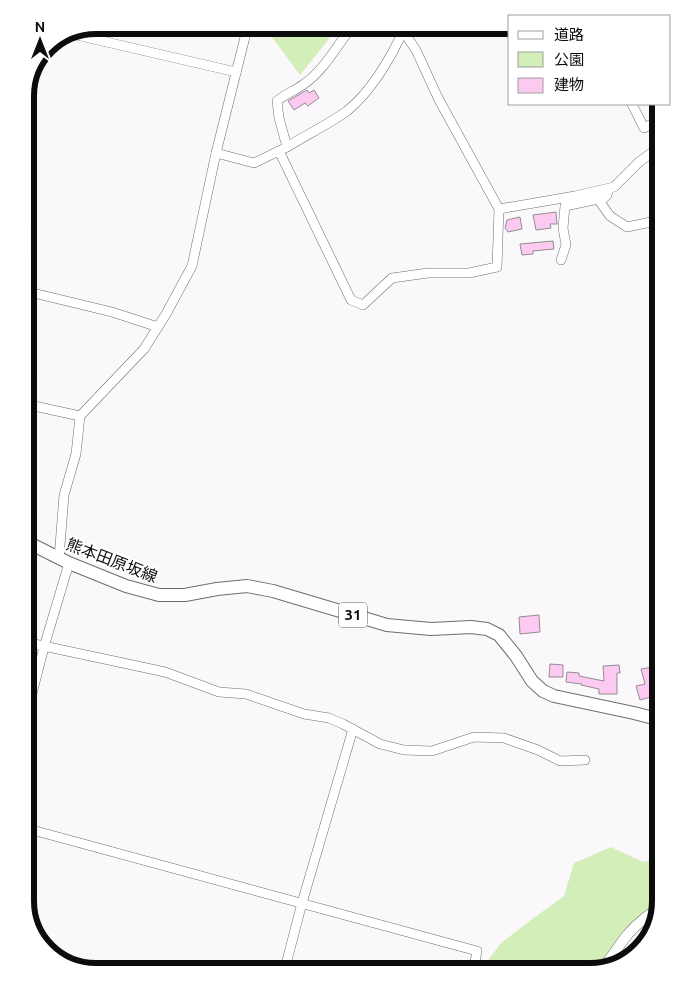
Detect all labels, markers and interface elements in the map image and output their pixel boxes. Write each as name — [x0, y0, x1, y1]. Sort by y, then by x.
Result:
north arrow — [15, 15, 65, 65]
legend — [508, 15, 671, 105]
text: N — [35, 19, 45, 35]
text: 道路 — [554, 26, 584, 43]
text: 公園 — [554, 51, 584, 68]
text: 建物 — [554, 76, 584, 93]
street label: 熊本田原坂線 — [64, 534, 160, 586]
road number: 31 — [339, 602, 367, 628]

